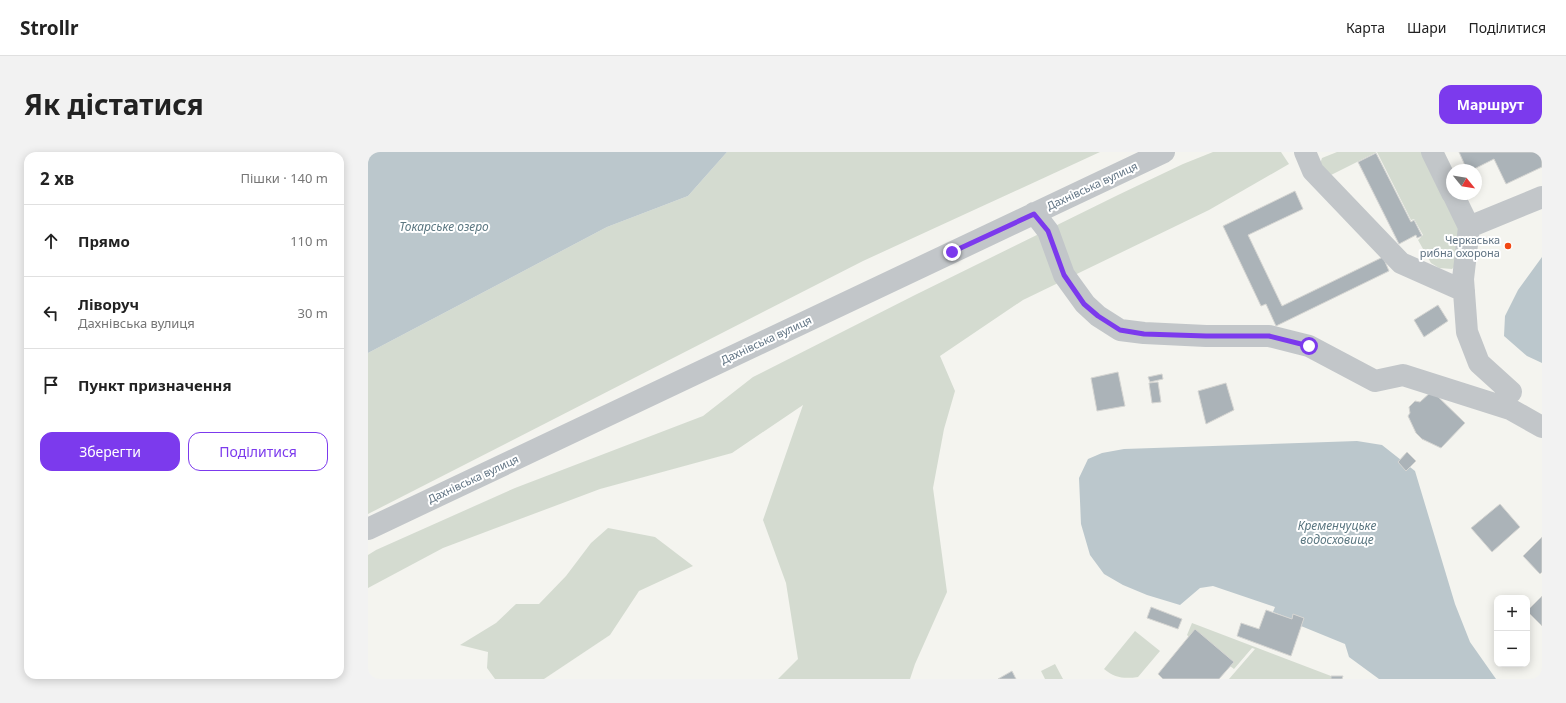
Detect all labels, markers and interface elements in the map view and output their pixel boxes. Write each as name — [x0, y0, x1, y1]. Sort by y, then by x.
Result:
text: Strollr — [20, 15, 79, 41]
text: Карта — [1346, 18, 1385, 37]
text: Шари — [1407, 18, 1446, 37]
text: Поділитися — [1468, 18, 1546, 37]
text: Як дістатися — [24, 85, 204, 123]
button: Маршрут — [1439, 85, 1542, 124]
street label: Дахнівська вулиця — [1044, 158, 1140, 213]
north arrow — [1446, 164, 1482, 200]
text: 2 хв — [40, 167, 74, 190]
text: Пішки · 140 m — [240, 169, 328, 187]
water label: Токарське озеро — [399, 218, 489, 235]
icon: ahead — [40, 230, 62, 252]
text: Прямо — [78, 231, 130, 251]
text: 110 m — [290, 232, 328, 250]
place label: Черкаська рибна охорона — [1420, 232, 1500, 260]
marker: Черкаська рибна охорона — [1503, 241, 1513, 251]
route end — [943, 243, 961, 261]
text: Ліворуч — [78, 294, 139, 314]
icon: left — [40, 302, 62, 324]
text: 30 m — [298, 304, 328, 322]
street label: Дахнівська вулиця — [718, 312, 814, 367]
text: Дахнівська вулиця — [78, 314, 195, 332]
route start — [1300, 337, 1318, 355]
icon: arrive — [40, 374, 62, 396]
text: Пункт призначення — [78, 375, 232, 395]
button: Зберегти — [40, 432, 180, 471]
button: Поділитися — [188, 432, 328, 471]
street label: Дахнівська вулиця — [425, 451, 521, 506]
water label: Кременчуцьке водосховище — [1298, 517, 1376, 548]
map controls — [1494, 595, 1530, 667]
button: + — [1494, 595, 1530, 631]
button: − — [1494, 631, 1530, 667]

